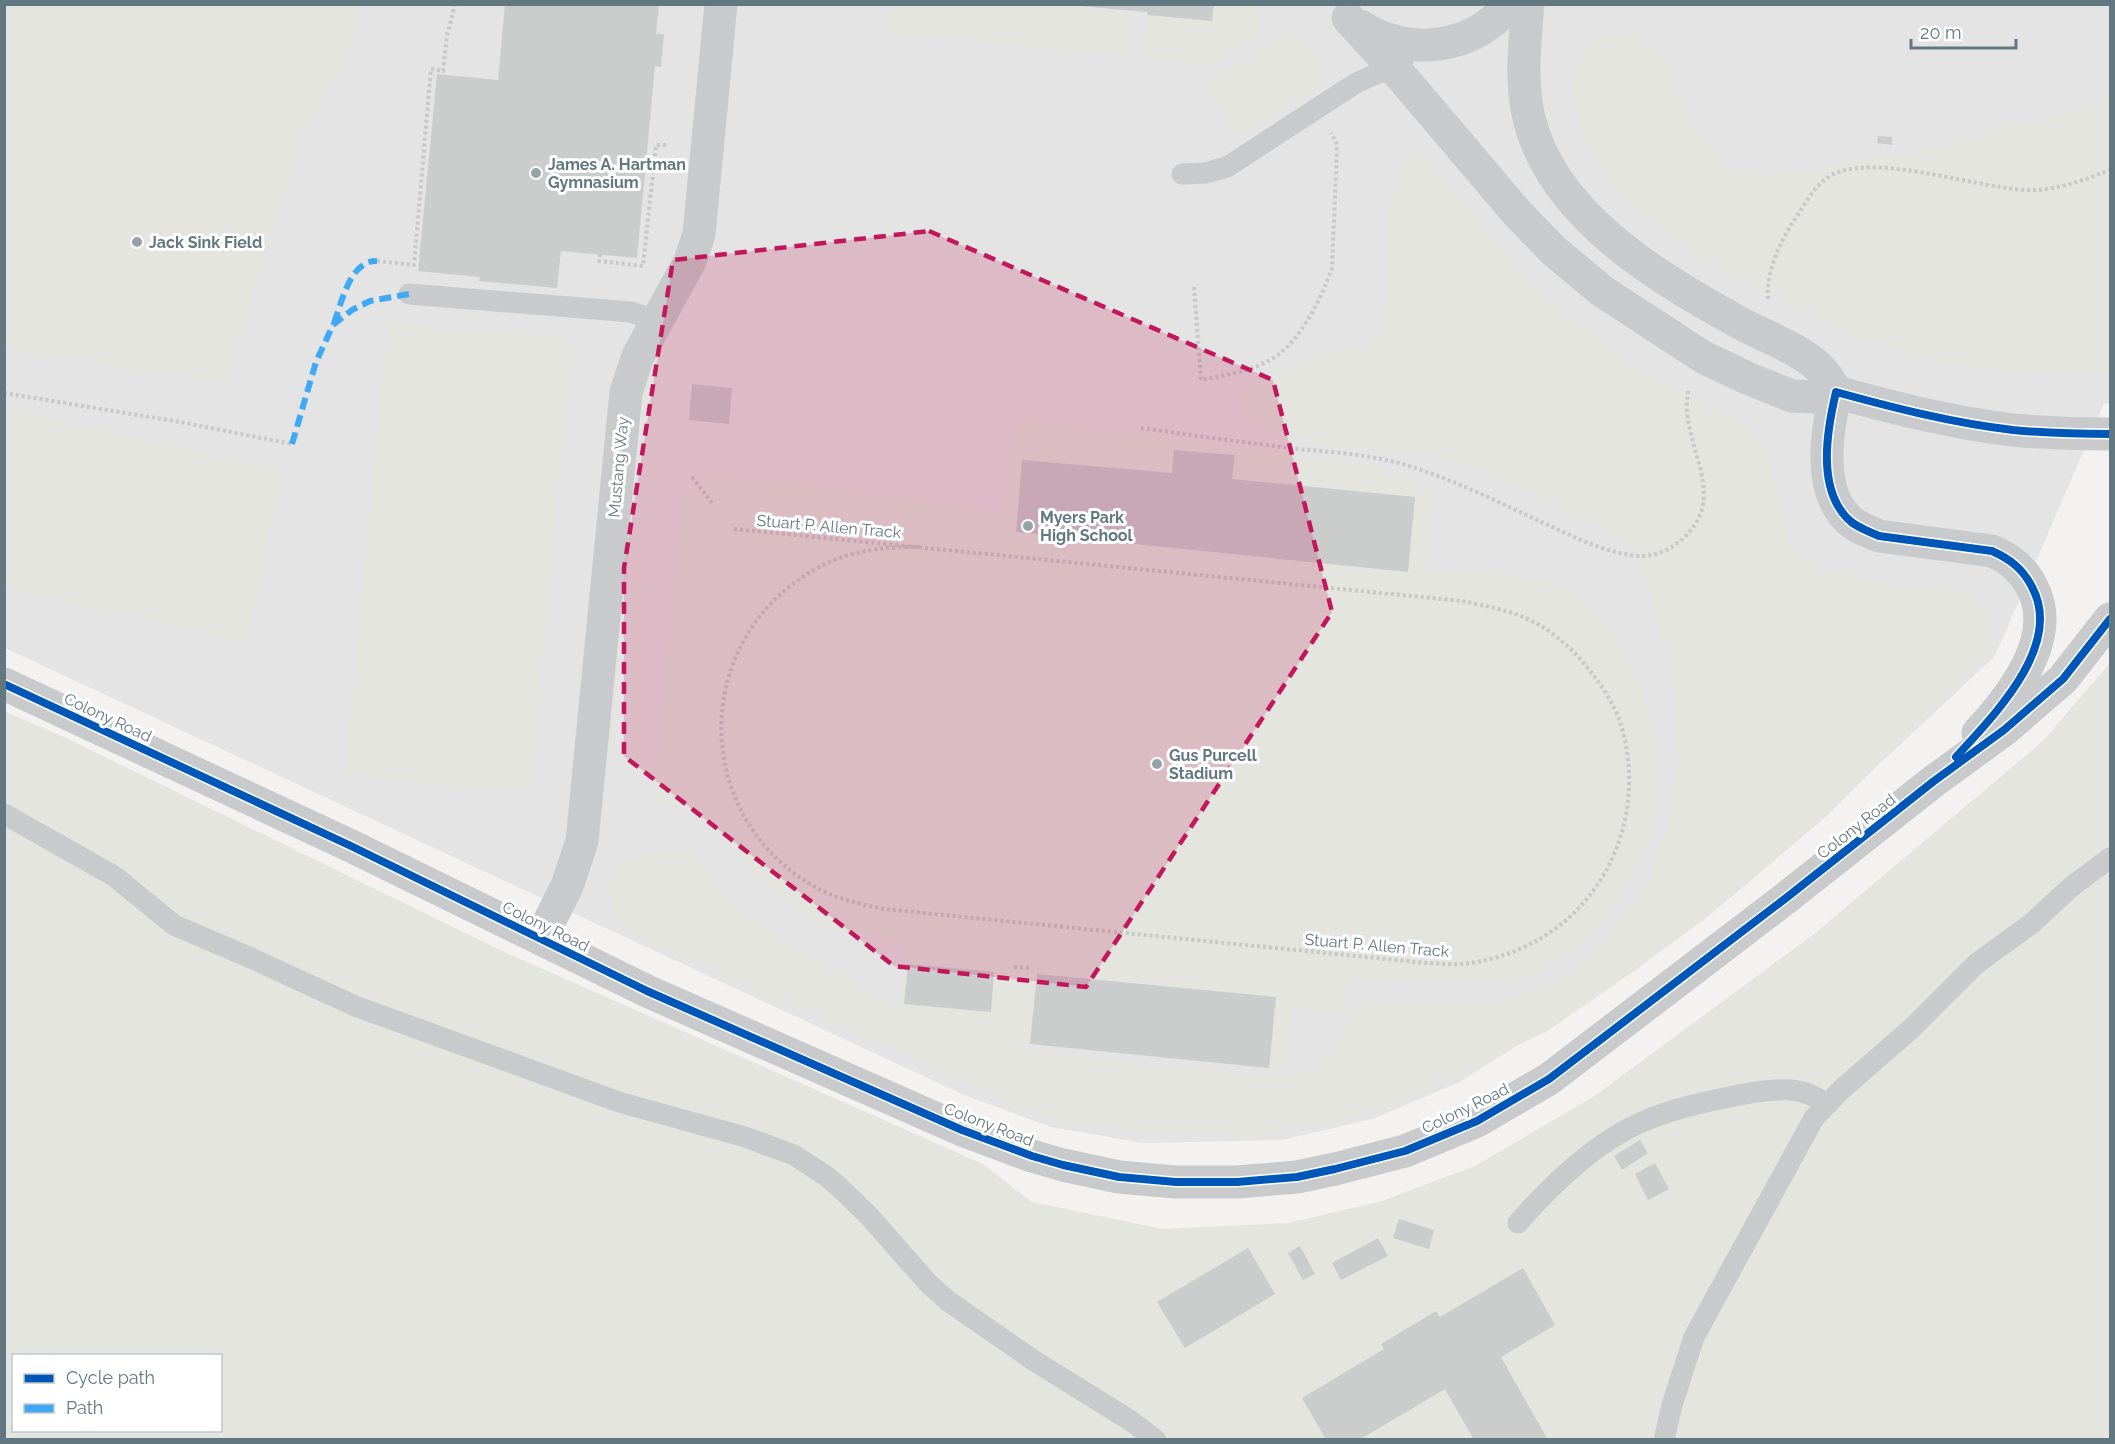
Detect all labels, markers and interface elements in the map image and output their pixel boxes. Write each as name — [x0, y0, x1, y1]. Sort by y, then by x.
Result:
scale bar — [1911, 12, 2016, 50]
text: 20 m — [1920, 22, 1962, 43]
place label: James A. Hartman Gymnasium — [548, 155, 686, 192]
marker: James A. Hartman Gymnasium — [529, 166, 543, 180]
place label: Jack Sink Field — [149, 233, 262, 252]
marker: Jack Sink Field — [130, 235, 144, 249]
street label: Mustang Way — [605, 416, 632, 518]
place label: Myers Park High School — [1040, 508, 1134, 545]
street label: Stuart P. Allen Track — [756, 511, 903, 542]
marker: Myers Park High School — [1021, 519, 1035, 533]
street label: Colony Road — [61, 689, 155, 746]
place label: Gus Purcell Stadium — [1169, 746, 1258, 783]
marker: Gus Purcell Stadium — [1150, 757, 1164, 771]
street label: Colony Road — [1813, 790, 1899, 863]
street label: Colony Road — [499, 897, 592, 956]
street label: Stuart P. Allen Track — [1304, 930, 1451, 961]
street label: Colony Road — [1419, 1079, 1512, 1138]
street label: Colony Road — [941, 1099, 1036, 1150]
legend — [12, 1354, 222, 1432]
text: Cycle path — [66, 1367, 155, 1388]
text: Path — [66, 1397, 103, 1418]

